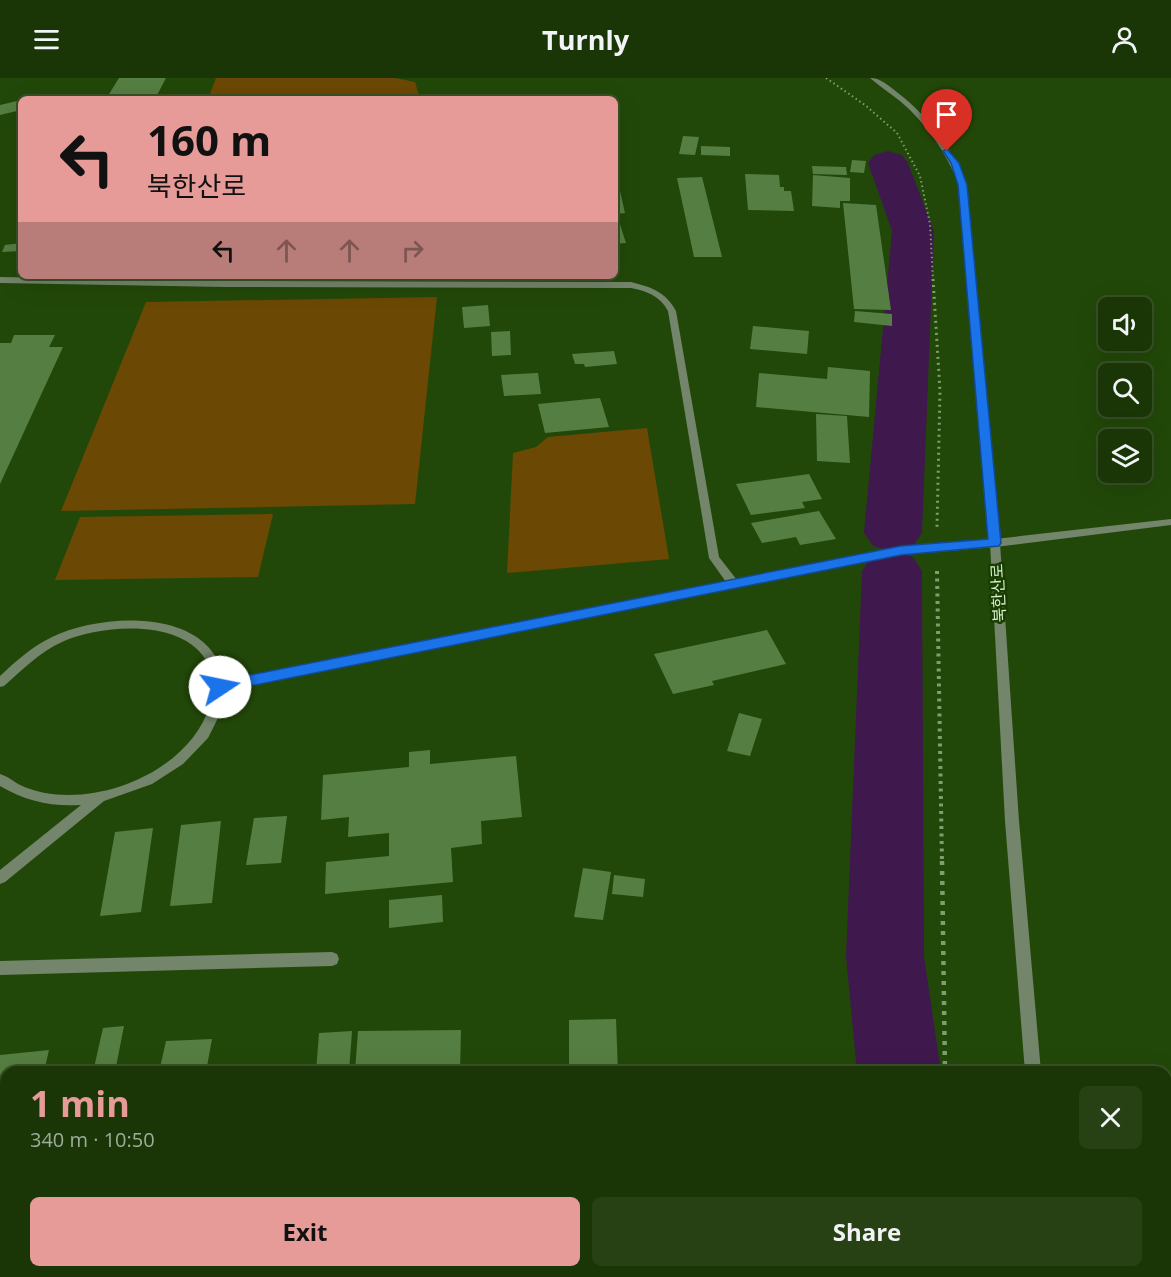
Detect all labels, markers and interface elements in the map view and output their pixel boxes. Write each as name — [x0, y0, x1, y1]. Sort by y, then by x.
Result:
text: Turnly — [542, 21, 629, 58]
icon: menu — [30, 23, 63, 56]
icon: person — [1108, 23, 1141, 56]
pin — [921, 89, 972, 151]
icon: arrive — [930, 98, 963, 131]
text: 160 m — [147, 111, 271, 168]
icon: left — [48, 120, 126, 198]
text: 북한산로 — [147, 167, 246, 204]
icon: left — [207, 234, 240, 267]
icon: ahead — [270, 234, 303, 267]
icon: ahead — [333, 234, 366, 267]
icon: right — [396, 234, 429, 267]
map controls — [1098, 297, 1152, 483]
button: sound — [1098, 297, 1152, 351]
button: search — [1098, 363, 1152, 417]
button: layers — [1098, 429, 1152, 483]
street label: 북한산로 — [985, 563, 1011, 623]
position arrow — [188, 655, 252, 719]
text: 1 min — [30, 1079, 130, 1128]
button: close — [1079, 1086, 1142, 1149]
text: 340 m · 10:50 — [30, 1126, 155, 1153]
button: Exit — [30, 1197, 580, 1266]
button: Share — [592, 1197, 1142, 1266]

